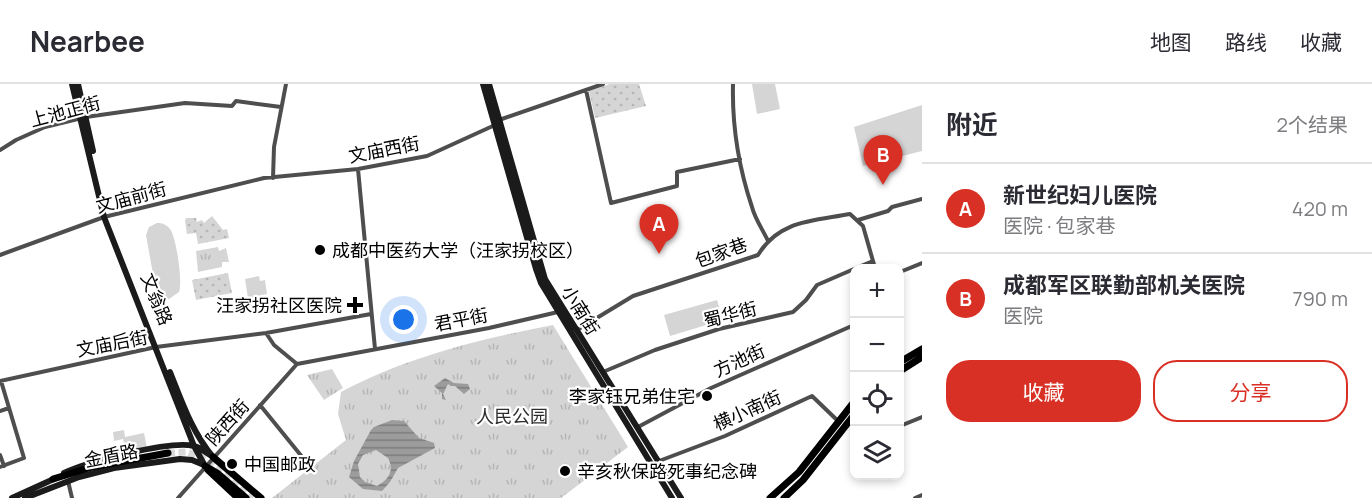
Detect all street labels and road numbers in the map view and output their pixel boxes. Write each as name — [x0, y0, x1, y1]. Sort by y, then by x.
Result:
street label: 上池正街 — [27, 90, 103, 132]
street label: 文庙西街 — [346, 130, 422, 168]
street label: 文庙前街 — [93, 176, 169, 218]
street label: 包家巷 — [692, 231, 750, 273]
street label: 文翁路 — [136, 269, 178, 329]
street label: 小南街 — [557, 281, 605, 339]
street label: 蜀华街 — [701, 296, 759, 332]
street label: 君平街 — [432, 302, 490, 336]
street label: 文庙后街 — [74, 324, 150, 362]
street label: 方池街 — [709, 338, 769, 382]
street label: 横小南街 — [709, 384, 785, 436]
street label: 陕西街 — [200, 394, 254, 450]
street label: 金盾路 — [82, 438, 140, 472]

